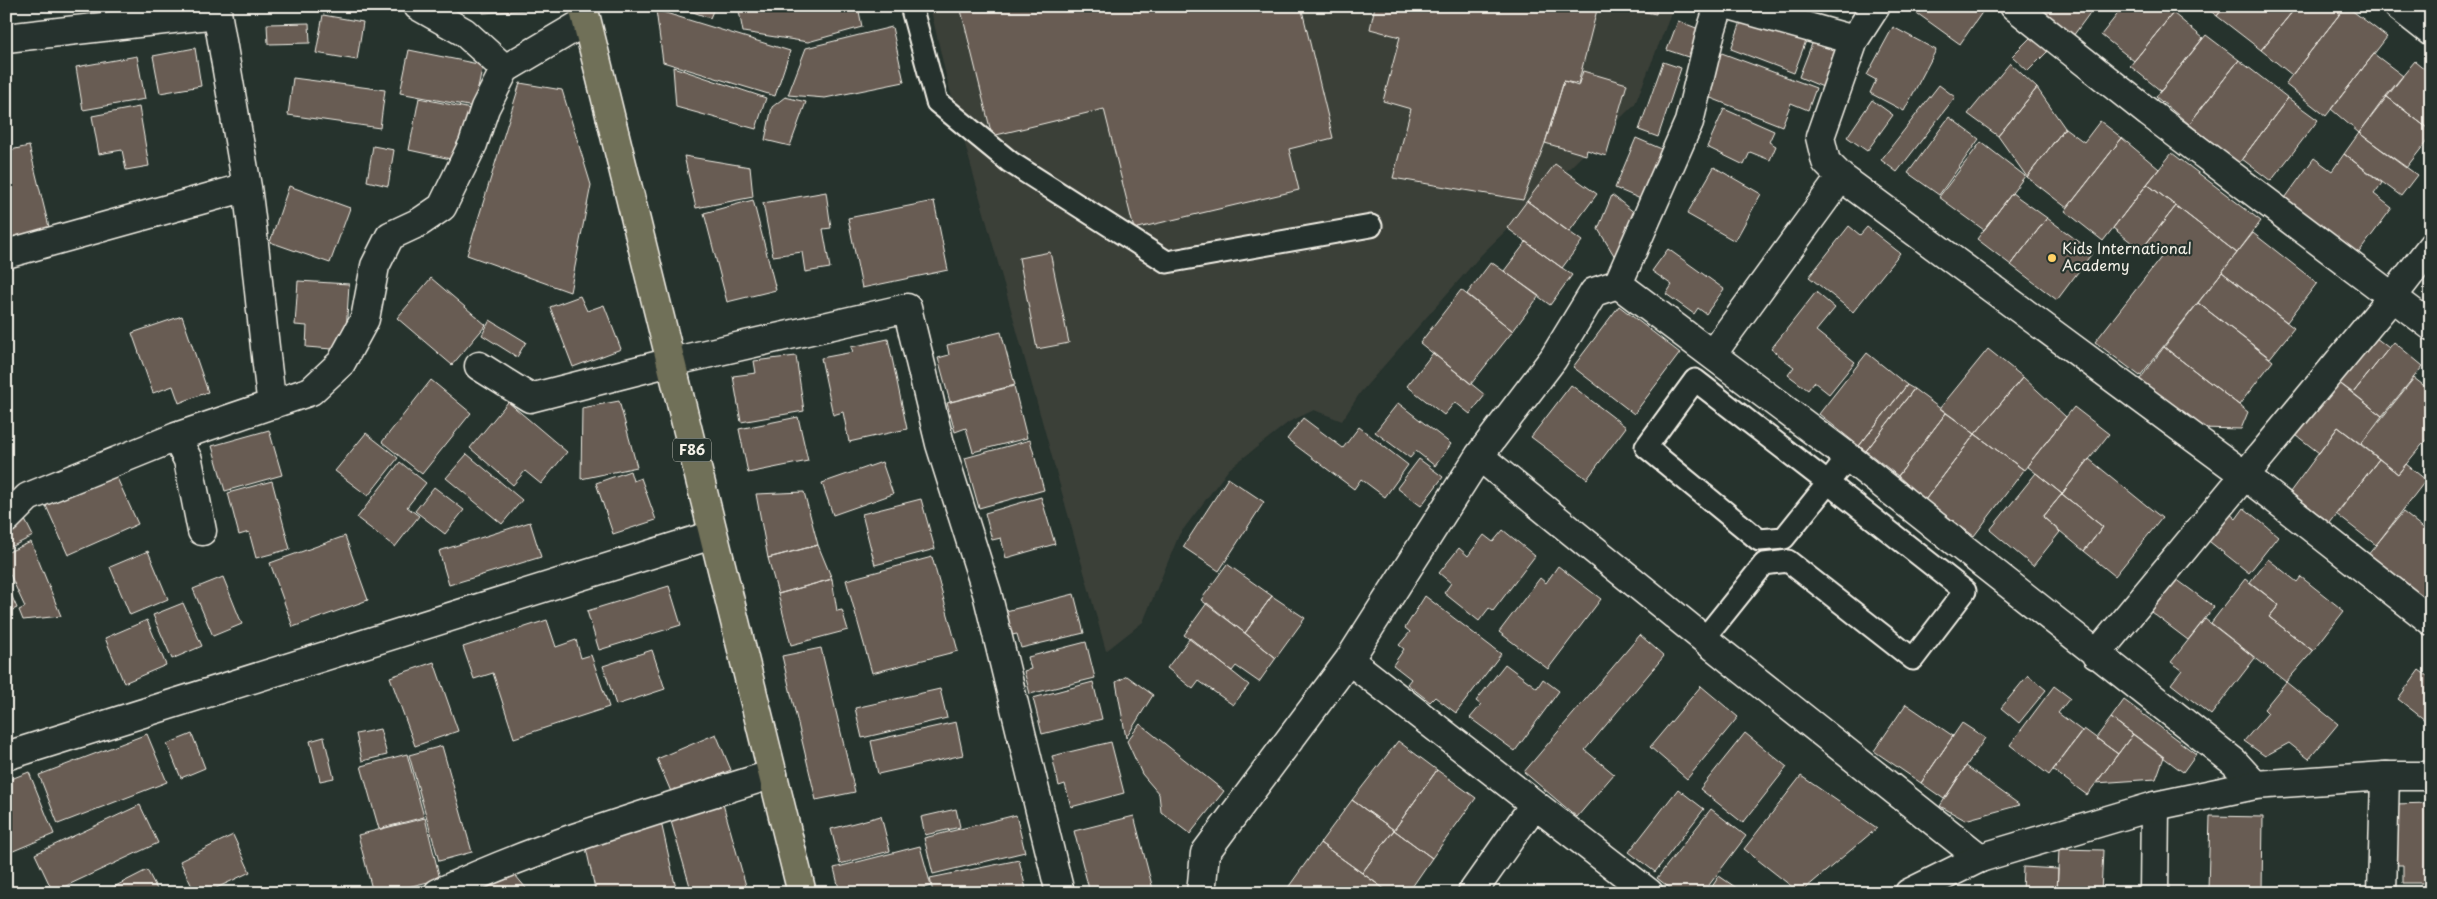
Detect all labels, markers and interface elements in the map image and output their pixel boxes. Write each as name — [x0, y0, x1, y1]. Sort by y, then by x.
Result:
place label: Kids International Academy — [2062, 236, 2192, 276]
marker: Kids International Academy — [2046, 252, 2058, 264]
road number: F86 — [673, 438, 711, 462]

